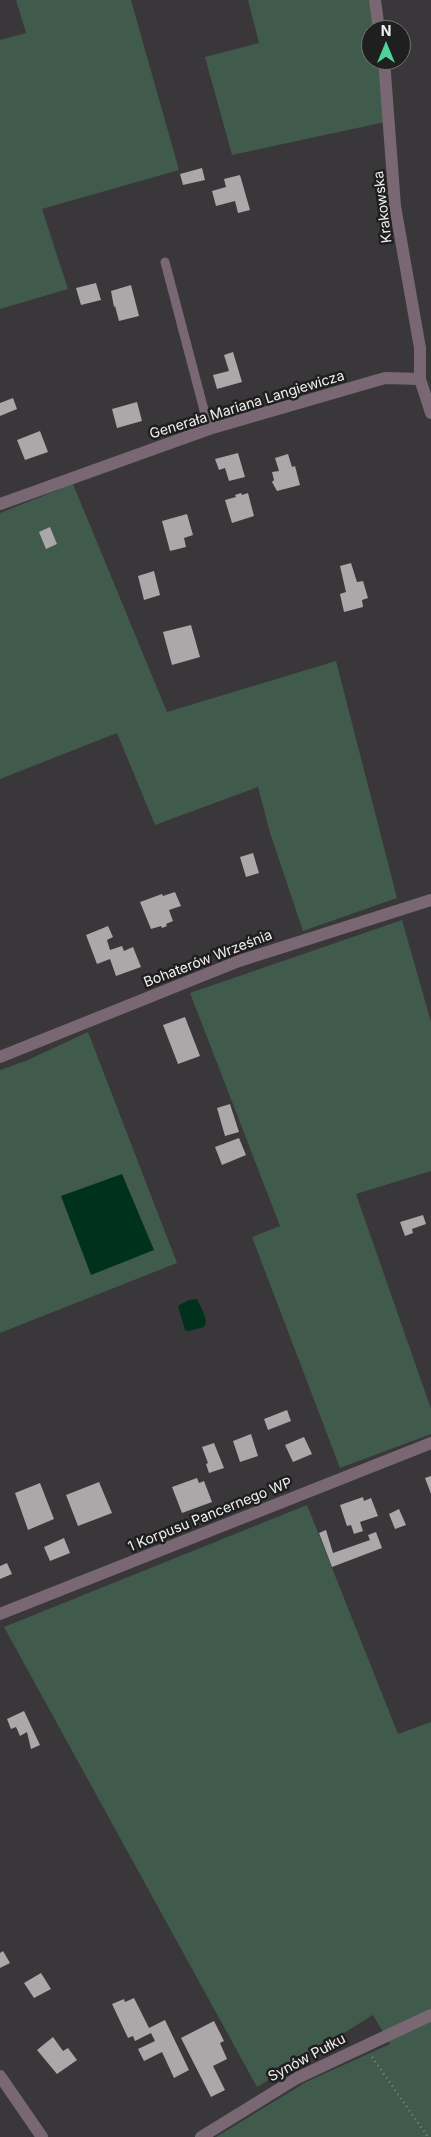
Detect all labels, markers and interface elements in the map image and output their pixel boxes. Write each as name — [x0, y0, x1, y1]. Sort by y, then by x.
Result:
north arrow — [361, 20, 411, 70]
text: N — [381, 22, 391, 39]
street label: Krakowska — [370, 170, 396, 244]
street label: Generała Mariana Langiewicza — [148, 367, 346, 443]
street label: Bohaterów Września — [141, 927, 275, 991]
street label: 1 Korpusu Pancernego WP — [125, 1474, 295, 1556]
street label: Synów Pułku — [265, 2031, 349, 2085]

